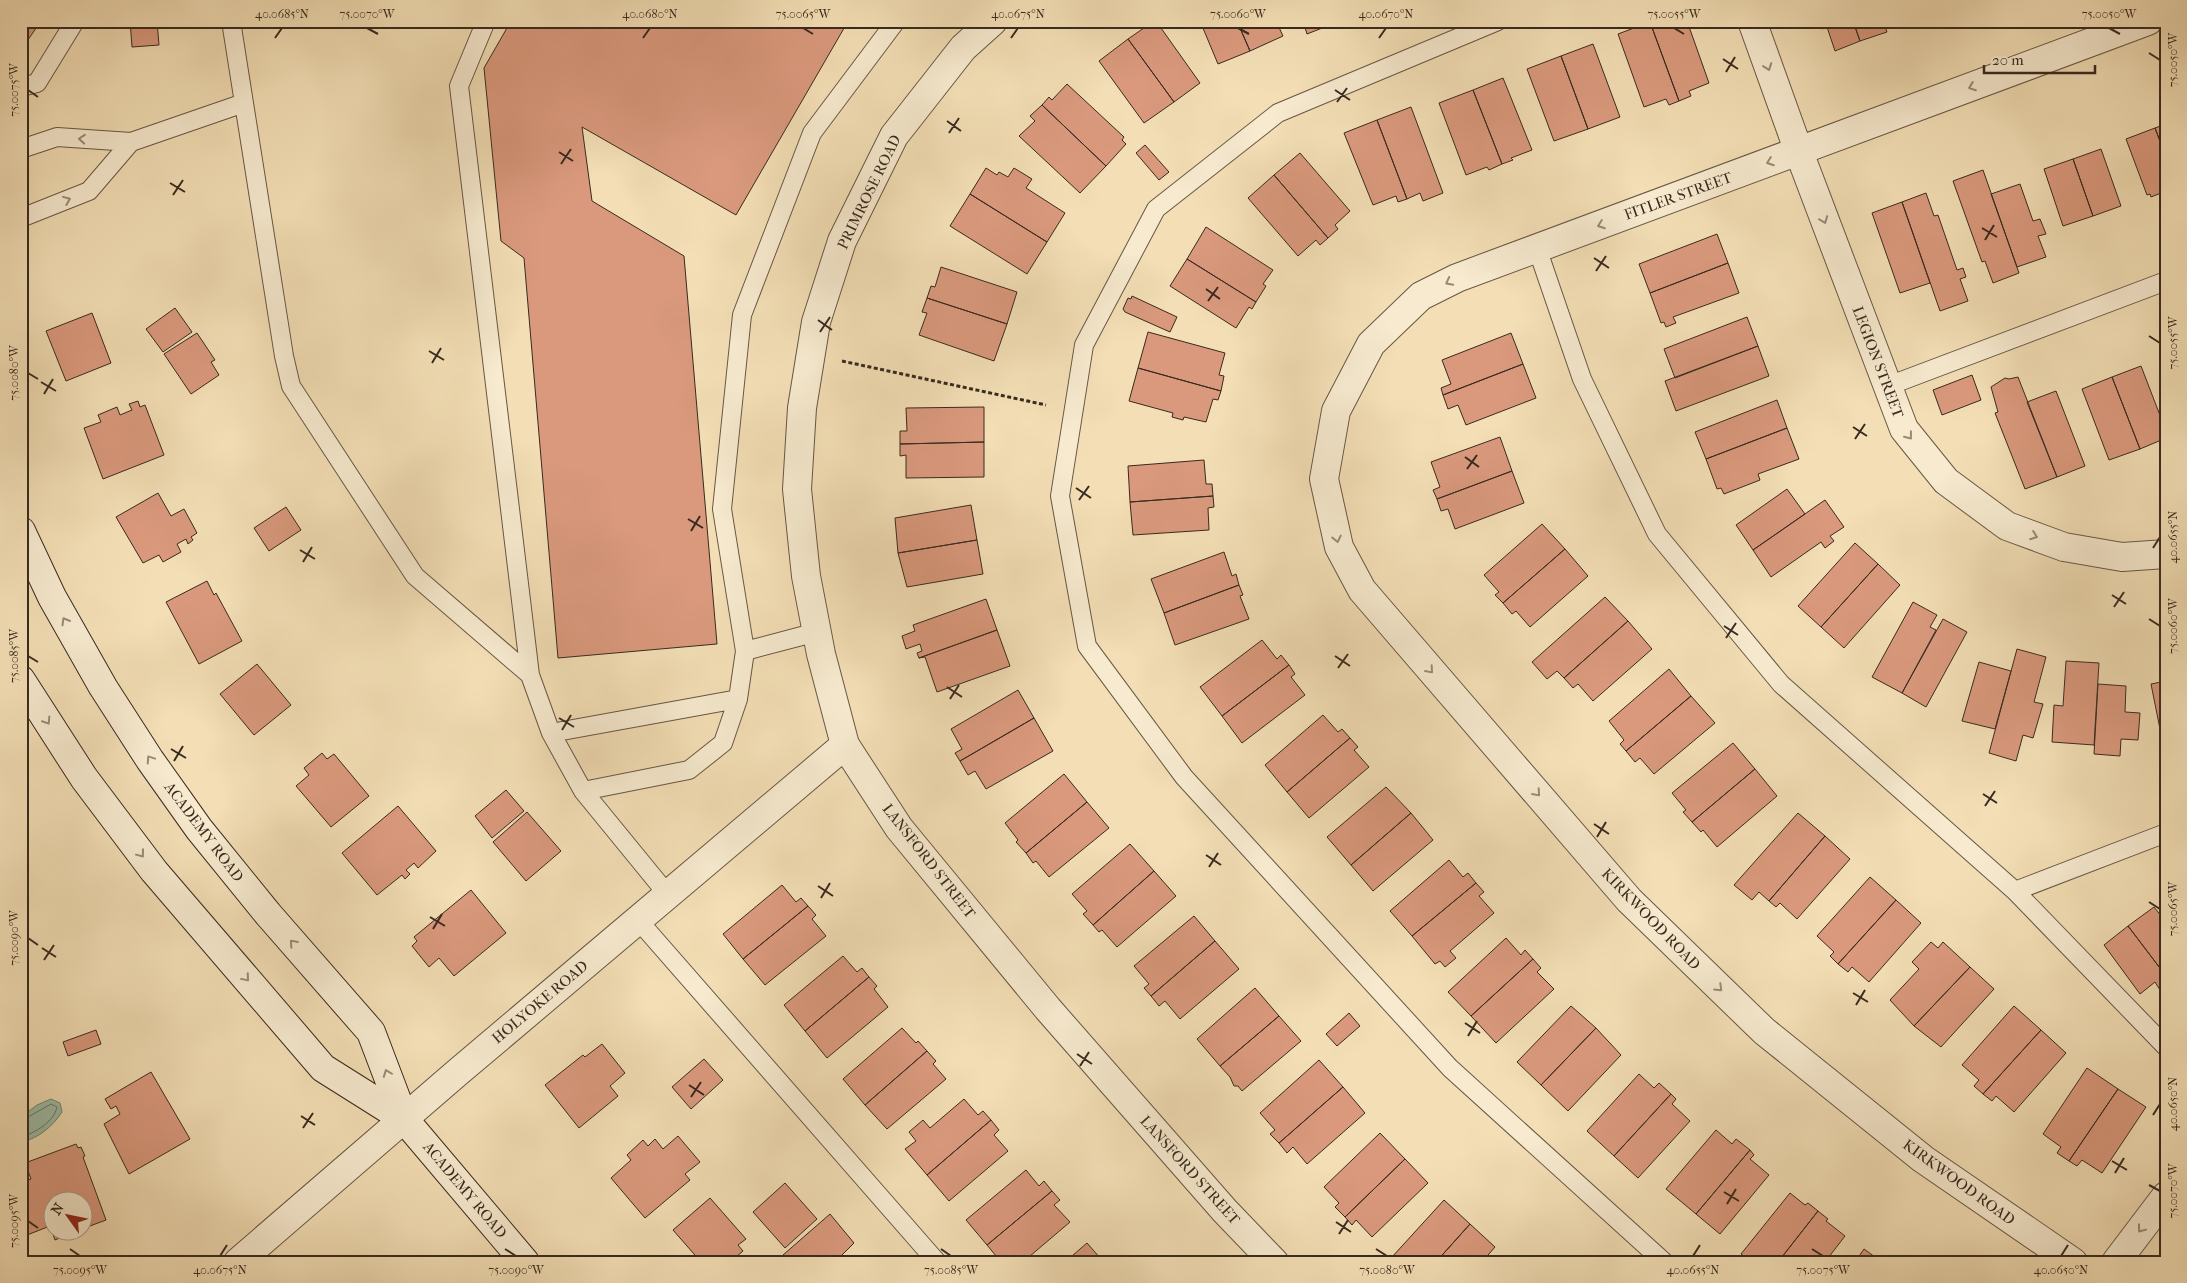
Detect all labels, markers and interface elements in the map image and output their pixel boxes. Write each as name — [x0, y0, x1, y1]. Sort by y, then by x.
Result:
text: 40.0685°N — [255, 7, 309, 21]
text: 75.0070°W — [339, 7, 396, 21]
text: 40.0680°N — [622, 7, 678, 21]
text: 75.0065°W — [776, 7, 831, 21]
text: 40.0675°N — [991, 7, 1045, 21]
text: 75.0060°W — [1210, 7, 1267, 21]
text: 40.0670°N — [1359, 7, 1413, 21]
text: 75.0055°W — [1648, 7, 1702, 21]
text: 75.0050°W — [2082, 7, 2137, 21]
text: 75.0050°W — [2166, 32, 2180, 87]
scale bar — [1984, 42, 2096, 74]
text: 20 m — [1992, 51, 2024, 69]
text: 75.0075°W — [7, 62, 21, 117]
one-way arrow — [1762, 62, 1772, 71]
one-way arrow — [1968, 81, 1976, 91]
street label: PRIMROSE ROAD — [833, 132, 905, 252]
one-way arrow — [78, 133, 86, 144]
one-way arrow — [1766, 156, 1775, 166]
street label: FITLER STREET — [1622, 168, 1735, 224]
one-way arrow — [62, 196, 70, 206]
one-way arrow — [1818, 215, 1828, 223]
one-way arrow — [1597, 218, 1606, 229]
one-way arrow — [1445, 276, 1454, 286]
street label: LEGION STREET — [1848, 304, 1908, 421]
text: 75.0055°W — [2166, 315, 2180, 370]
text: 75.0080°W — [7, 344, 21, 401]
one-way arrow — [1904, 430, 1913, 439]
text: 40.0655°N — [2166, 511, 2180, 563]
one-way arrow — [2029, 530, 2037, 540]
one-way arrow — [1331, 534, 1342, 543]
text: 75.0060°W — [2166, 597, 2180, 654]
one-way arrow — [62, 617, 72, 626]
text: 75.0085°W — [7, 628, 21, 683]
one-way arrow — [1425, 664, 1434, 673]
one-way arrow — [41, 716, 51, 725]
one-way arrow — [147, 756, 156, 765]
street label: ACADEMY ROAD — [160, 778, 247, 885]
one-way arrow — [1531, 787, 1540, 796]
street label: LANSFORD STREET — [879, 800, 980, 923]
one-way arrow — [136, 848, 144, 857]
street label: KIRKWOOD ROAD — [1598, 865, 1704, 973]
text: 75.0065°W — [2166, 881, 2180, 936]
text: 75.0090°W — [7, 909, 21, 966]
one-way arrow — [290, 939, 299, 948]
street label: HOLYOKE ROAD — [488, 957, 592, 1047]
one-way arrow — [240, 972, 248, 981]
one-way arrow — [1714, 982, 1723, 991]
one-way arrow — [382, 1069, 393, 1078]
text: 40.0650°N — [2166, 1077, 2180, 1131]
street label: LANSFORD STREET — [1136, 1112, 1244, 1229]
street label: KIRKWOOD ROAD — [1899, 1135, 2019, 1229]
street label: ACADEMY ROAD — [419, 1137, 511, 1242]
text: 75.0070°W — [2166, 1162, 2180, 1219]
north arrow — [42, 1190, 92, 1240]
text: 75.0095°W — [7, 1193, 21, 1248]
text: N — [47, 1200, 68, 1218]
one-way arrow — [2138, 1223, 2147, 1233]
text: 75.0095°W — [53, 1263, 108, 1277]
text: 40.0675°N — [193, 1263, 247, 1277]
text: 75.0090°W — [488, 1263, 545, 1277]
text: 75.0085°W — [924, 1263, 979, 1277]
text: 75.0080°W — [1359, 1263, 1416, 1277]
text: 40.0655°N — [1667, 1263, 1719, 1277]
text: 75.0075°W — [1796, 1263, 1851, 1277]
text: 40.0650°N — [2034, 1263, 2088, 1277]

